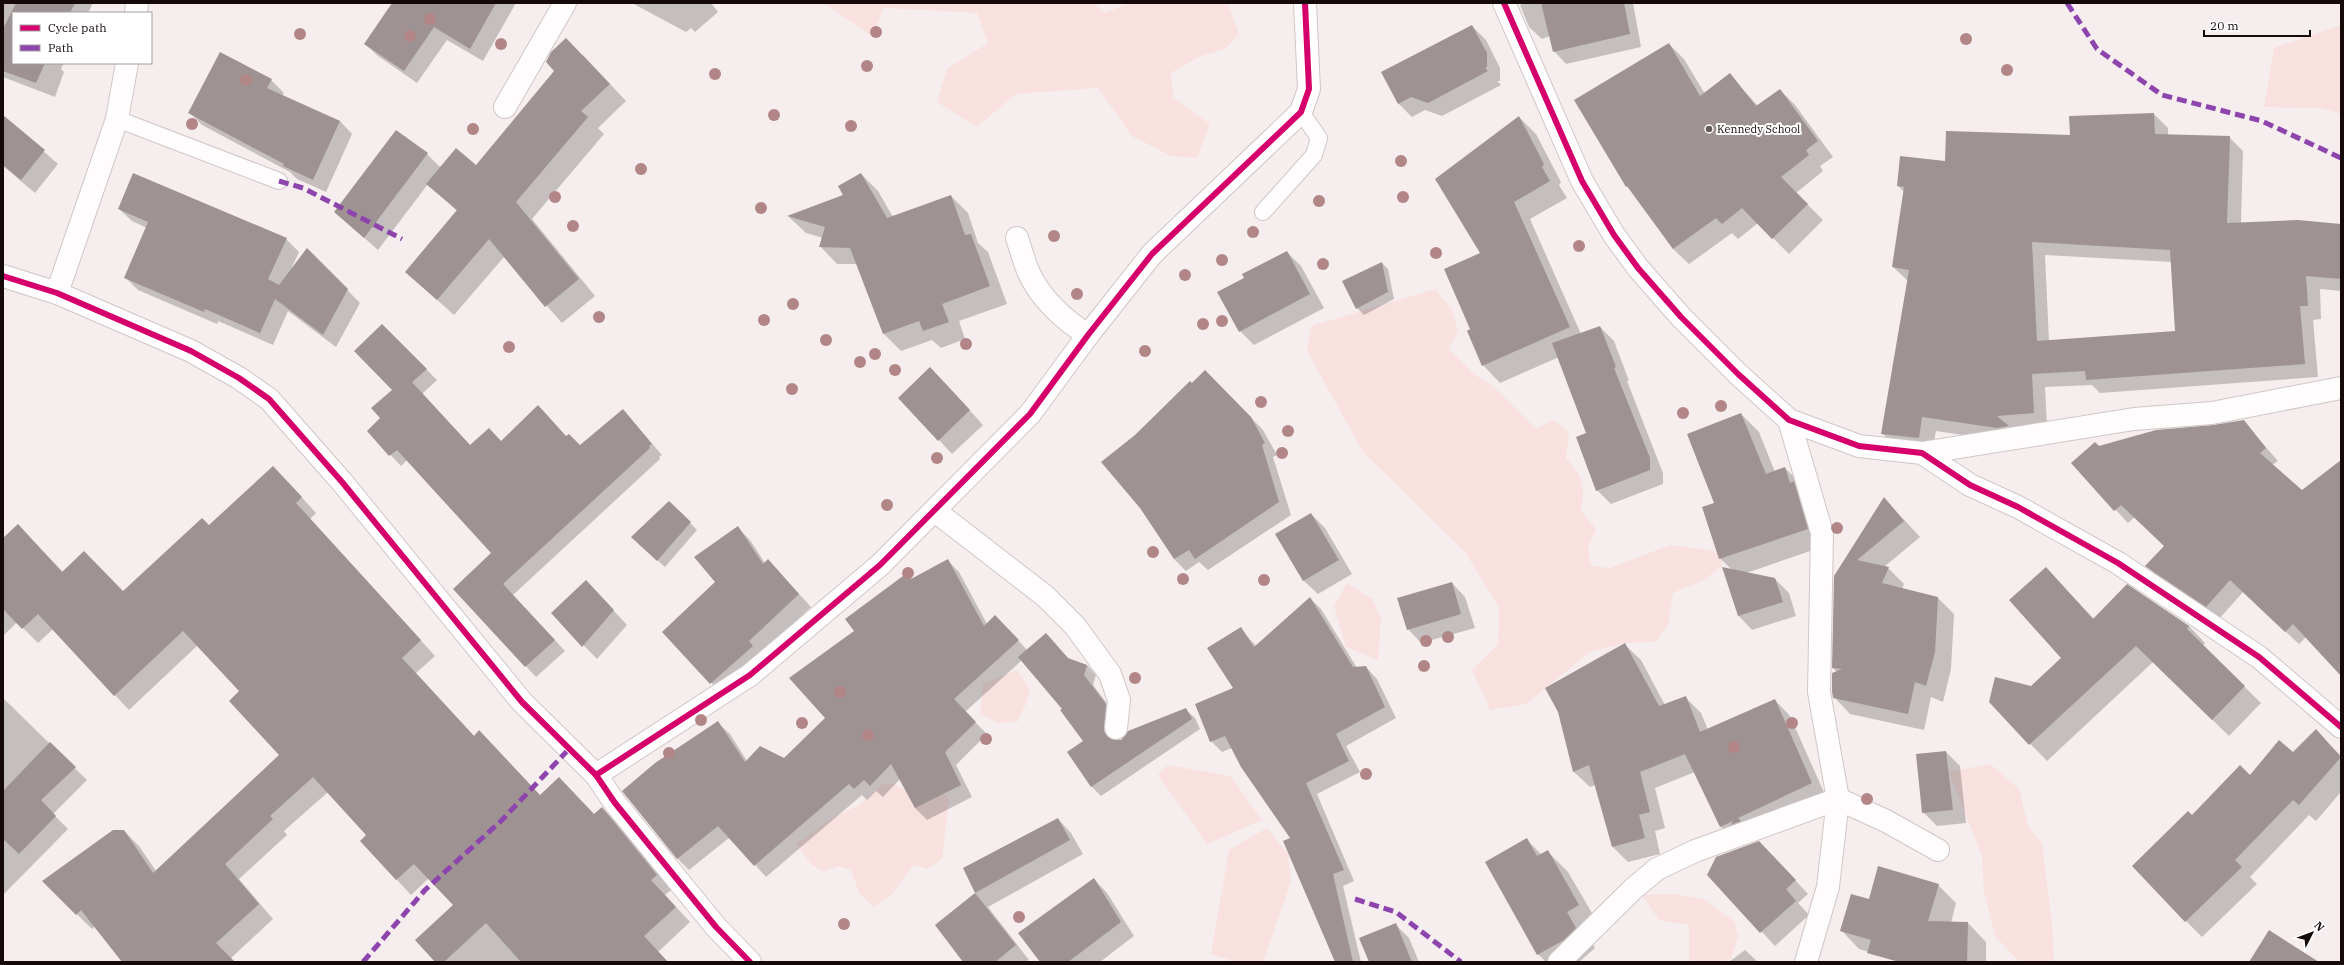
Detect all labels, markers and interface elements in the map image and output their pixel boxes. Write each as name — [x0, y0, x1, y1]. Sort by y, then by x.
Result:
legend — [12, 12, 152, 64]
scale bar — [2204, 12, 2310, 38]
text: 20 m — [2210, 18, 2239, 33]
text: Cycle path — [48, 20, 107, 35]
text: Path — [48, 40, 74, 55]
place label: Kennedy School — [1717, 122, 1800, 136]
marker: Kennedy School — [1704, 124, 1714, 134]
north arrow — [2292, 913, 2332, 953]
text: N — [2311, 918, 2328, 934]

